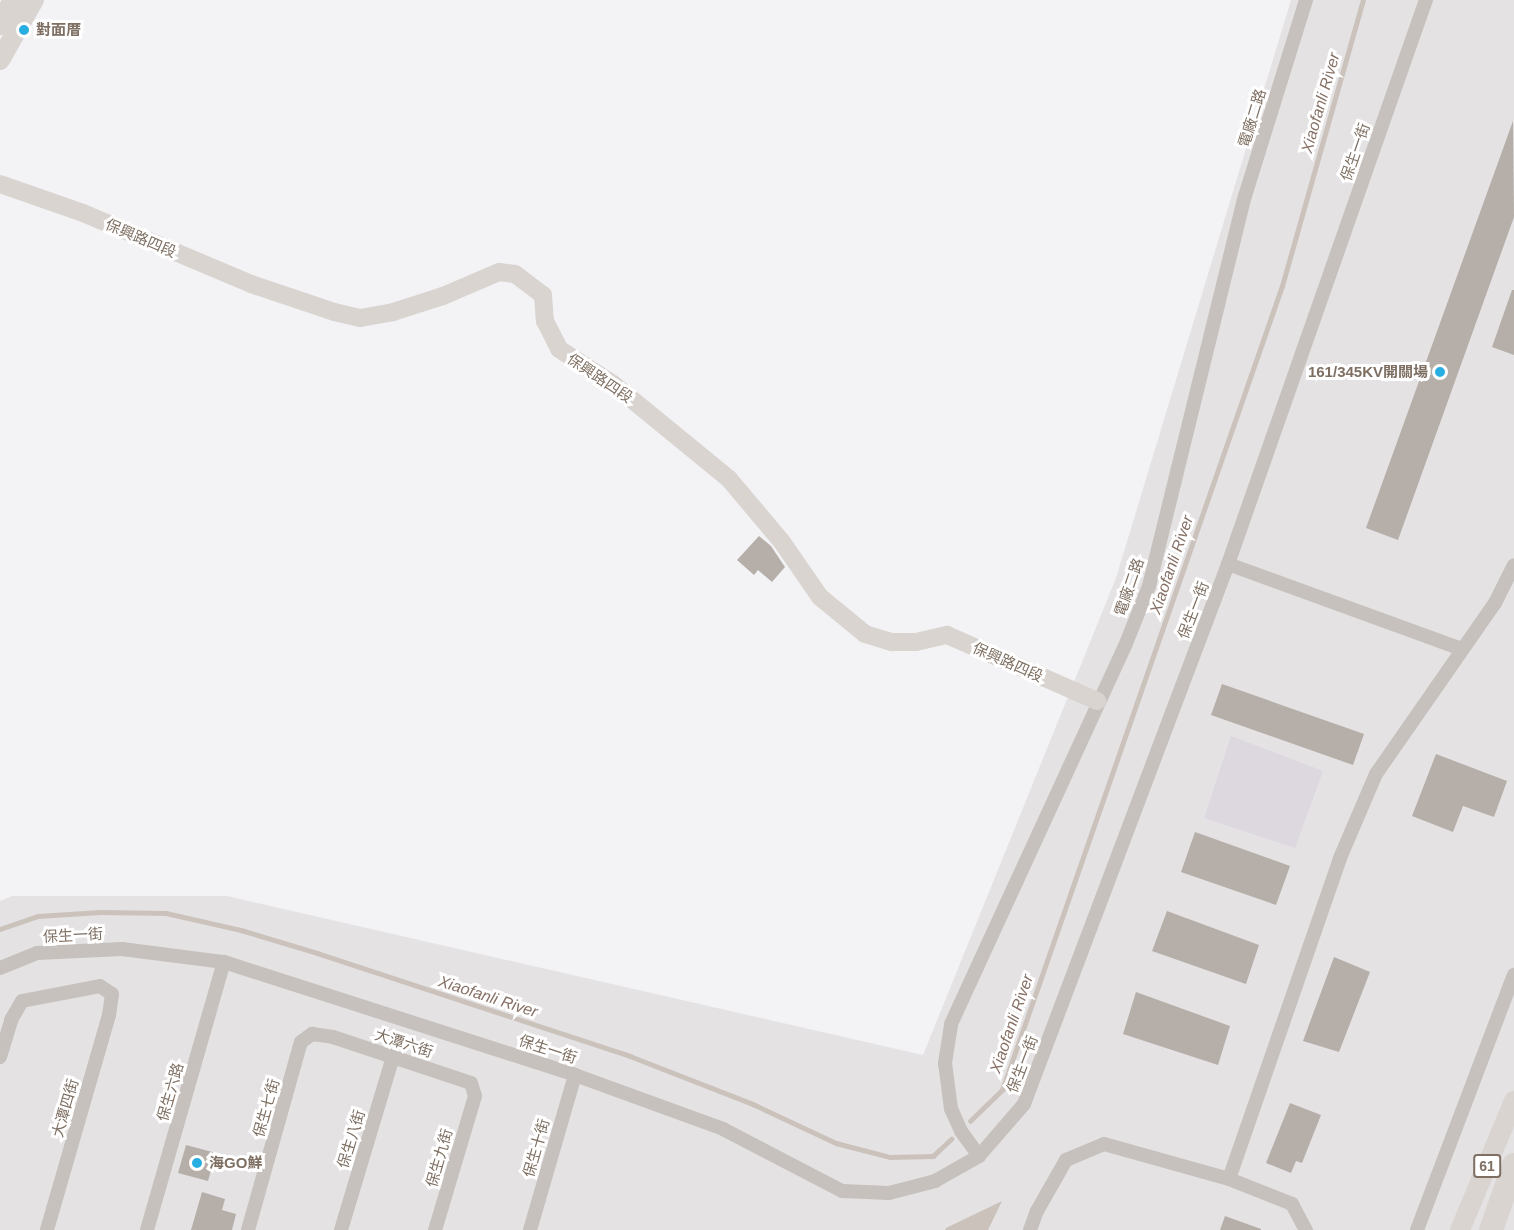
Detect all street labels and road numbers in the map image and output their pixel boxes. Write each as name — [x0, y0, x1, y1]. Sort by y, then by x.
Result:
street label: 電廠二路 — [1235, 87, 1269, 149]
street label: 保生一街 — [1337, 121, 1373, 183]
street label: 保興路四段 — [103, 215, 179, 261]
street label: 保興路四段 — [564, 350, 636, 406]
street label: 電廠二路 — [1111, 556, 1147, 618]
street label: 保生一街 — [1174, 579, 1212, 641]
street label: 保興路四段 — [970, 639, 1046, 685]
street label: 保生一街 — [43, 924, 103, 946]
street label: 大潭六街 — [373, 1025, 435, 1061]
street label: 保生一街 — [517, 1031, 579, 1067]
street label: 保生一街 — [1003, 1033, 1041, 1095]
street label: 保生六路 — [153, 1061, 187, 1123]
street label: 大潭四街 — [48, 1077, 82, 1139]
street label: 保生七街 — [249, 1077, 283, 1139]
street label: 保生八街 — [334, 1108, 368, 1170]
street label: 保生十街 — [519, 1117, 553, 1179]
street label: 保生九街 — [422, 1127, 456, 1189]
road number: 61 — [1472, 1155, 1502, 1177]

